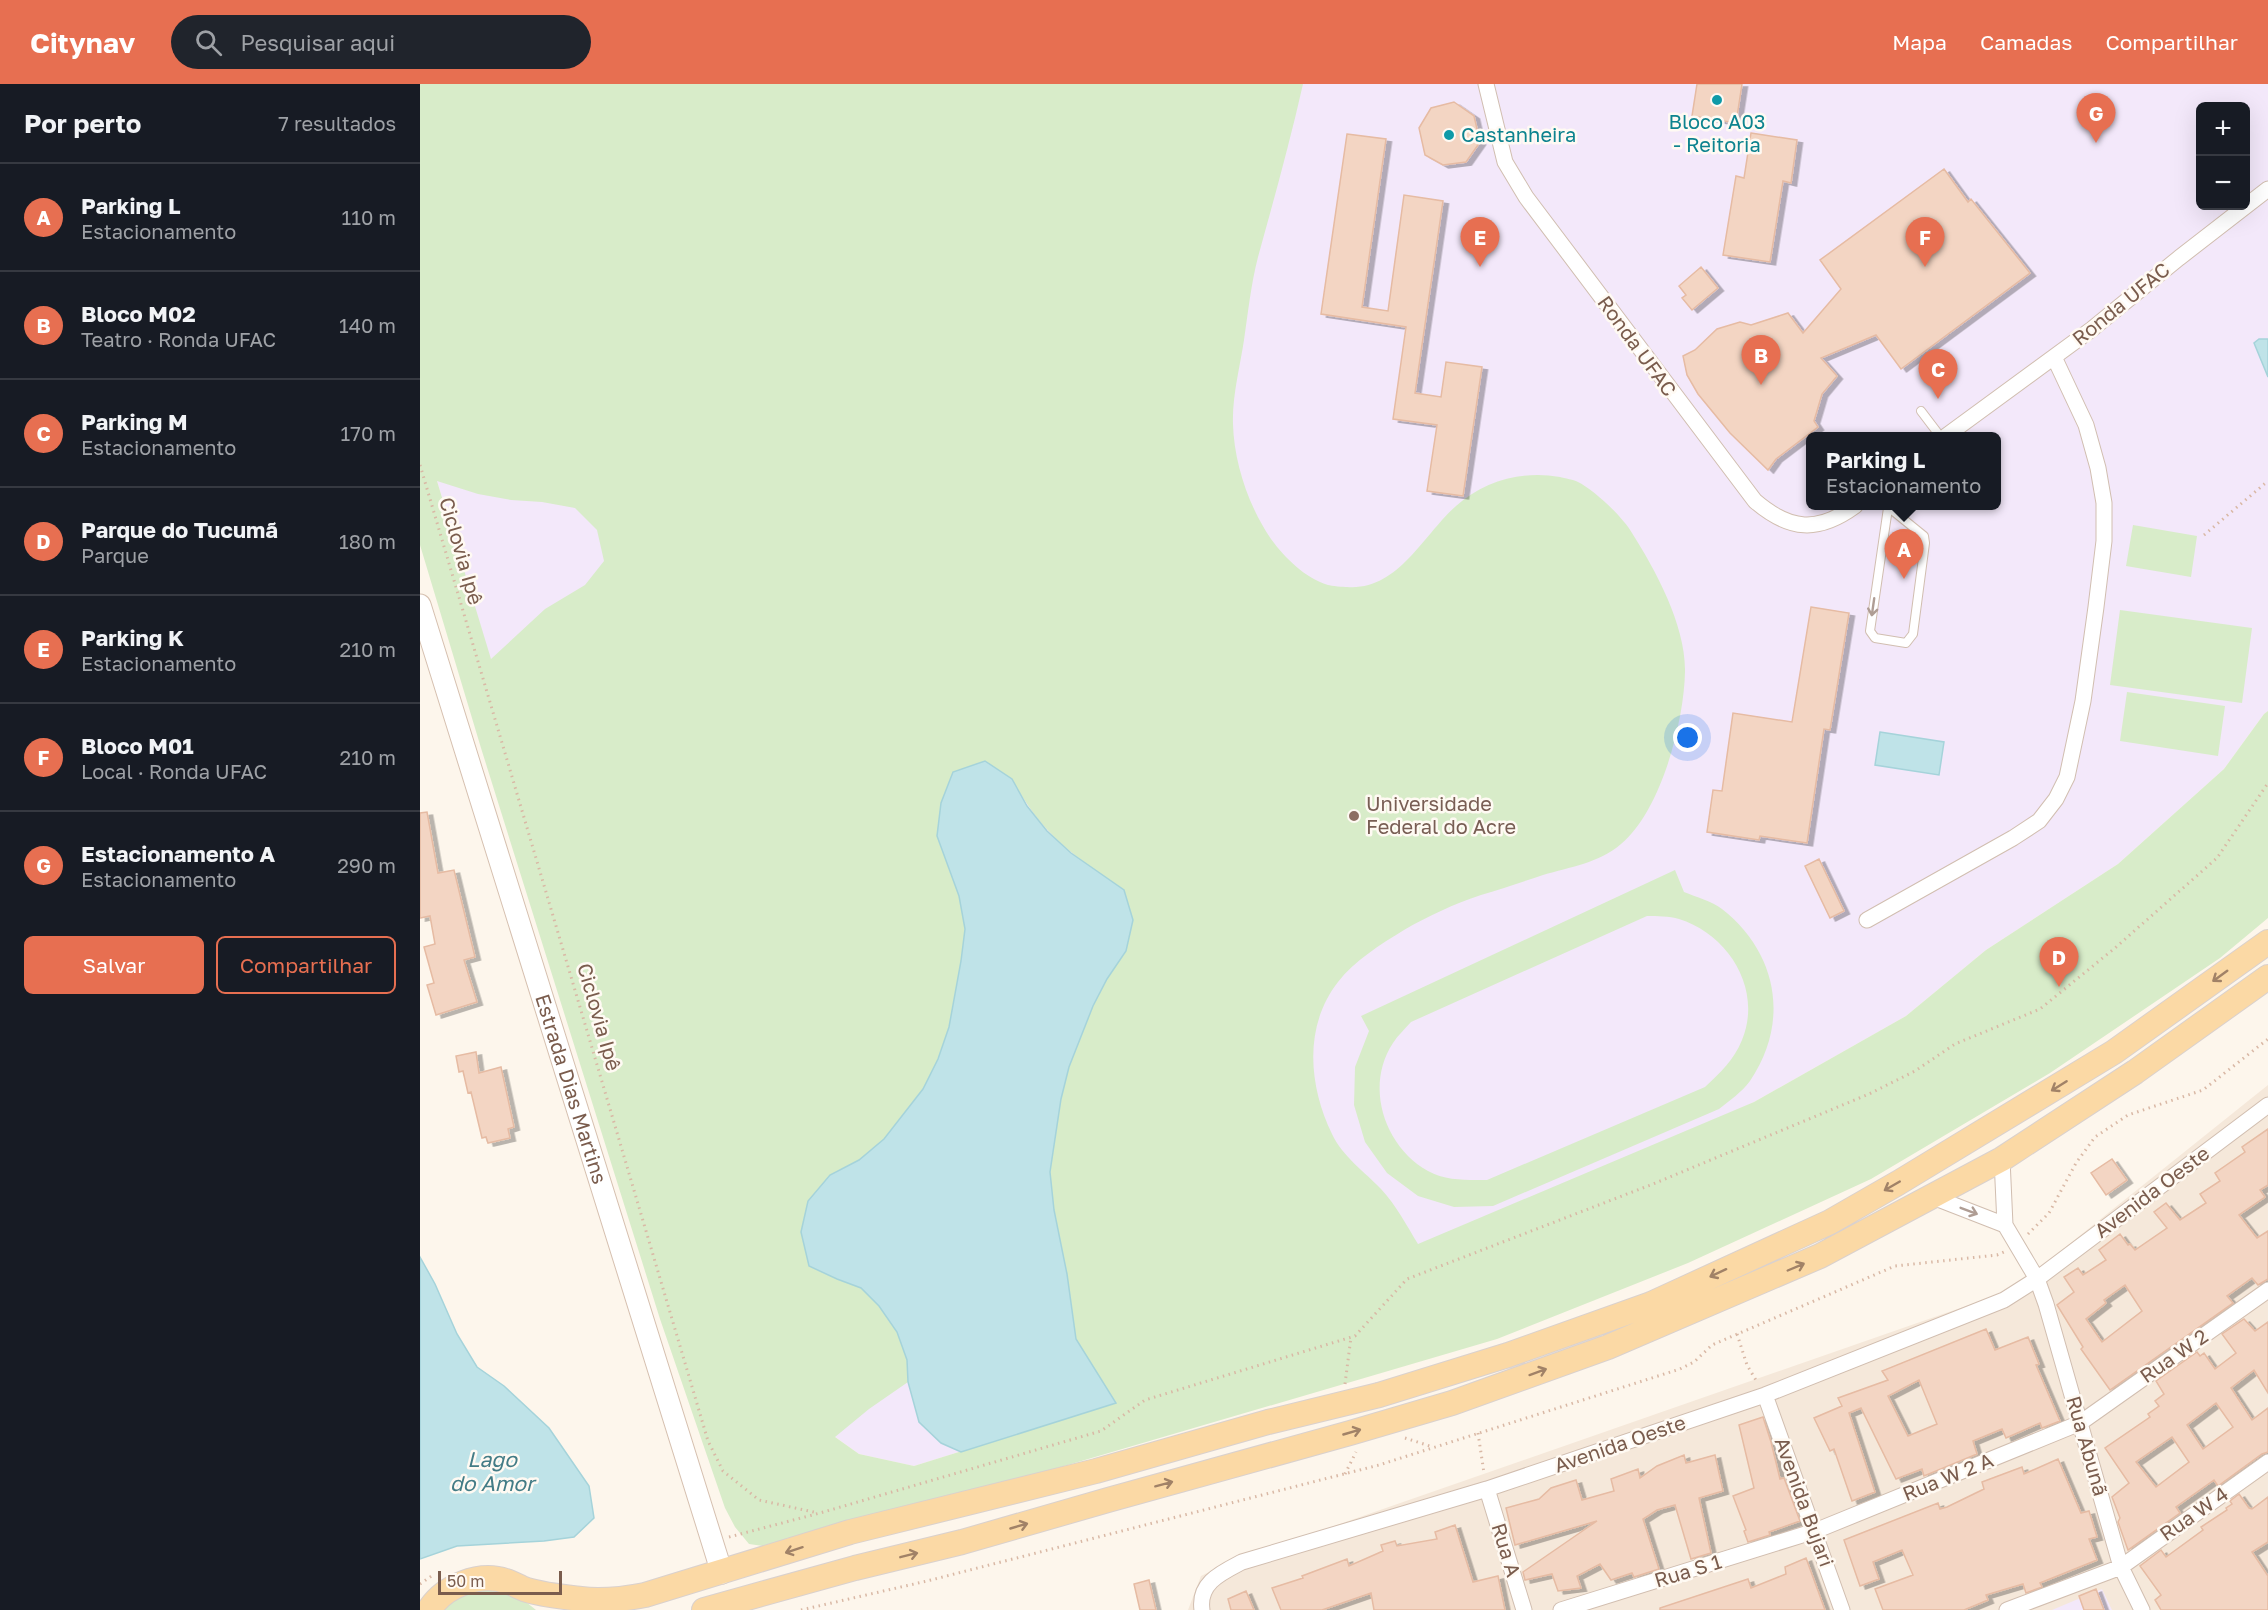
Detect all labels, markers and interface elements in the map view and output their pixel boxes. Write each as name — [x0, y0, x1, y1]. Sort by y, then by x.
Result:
search box — [171, 15, 591, 69]
text: Citynav — [30, 26, 135, 59]
icon: search — [192, 26, 225, 59]
text: Pesquisar aqui — [240, 29, 395, 56]
text: Mapa — [1892, 29, 1947, 55]
text: Camadas — [1980, 29, 2072, 55]
text: Compartilhar — [2105, 29, 2238, 55]
marker: Bloco A03 - Reitoria — [1710, 93, 1724, 107]
pin: G — [2076, 94, 2116, 143]
map controls — [2196, 102, 2250, 210]
button: + — [2196, 102, 2250, 156]
text: Por perto — [24, 108, 141, 139]
place label: Bloco A03 - Reitoria — [1669, 109, 1766, 156]
text: 7 resultados — [278, 111, 396, 135]
place label: Castanheira — [1461, 122, 1576, 146]
marker: Castanheira — [1442, 128, 1456, 142]
button: − — [2196, 156, 2250, 210]
text: Parking L — [81, 192, 180, 219]
text: A — [36, 205, 51, 229]
text: 110 m — [342, 205, 396, 229]
pin: E — [1460, 218, 1500, 267]
pin: F — [1906, 218, 1944, 267]
text: Estacionamento — [81, 219, 236, 243]
street label: Ronda UFAC — [2067, 257, 2174, 350]
street label: Ronda UFAC — [1593, 291, 1682, 400]
text: Bloco M02 — [81, 300, 196, 327]
text: B — [36, 313, 51, 337]
text: 140 m — [339, 313, 396, 337]
text: Teatro · Ronda UFAC — [81, 327, 276, 351]
pin: B — [1742, 336, 1780, 385]
pin: C — [1918, 350, 1958, 399]
text: Parking M — [81, 408, 187, 435]
text: C — [36, 421, 51, 445]
text: 170 m — [341, 421, 396, 445]
popup — [1806, 432, 2001, 510]
text: Estacionamento — [81, 435, 236, 459]
text: Parking L — [1826, 446, 1925, 473]
text: Estacionamento — [1826, 473, 1981, 497]
street label: Ciclovia Ipê — [435, 494, 489, 607]
text: Parque do Tucumã — [81, 516, 278, 543]
text: D — [36, 529, 51, 553]
text: 180 m — [339, 529, 396, 553]
pin: A — [1884, 530, 1924, 579]
text: Parque — [81, 543, 149, 567]
one-way arrow — [1868, 597, 1879, 617]
text: Parking K — [81, 624, 184, 651]
text: E — [37, 637, 50, 661]
text: 210 m — [340, 637, 396, 661]
text: Estacionamento — [81, 651, 236, 675]
your location — [1673, 723, 1702, 752]
text: Bloco M01 — [81, 732, 194, 759]
text: F — [38, 745, 49, 769]
text: 210 m — [340, 745, 396, 769]
text: Local · Ronda UFAC — [81, 759, 267, 783]
place label: Universidade Federal do Acre — [1366, 791, 1516, 838]
marker: Universidade Federal do Acre — [1347, 809, 1361, 823]
text: Estacionamento A — [81, 840, 275, 867]
text: G — [36, 853, 51, 877]
text: 290 m — [337, 853, 396, 877]
text: Estacionamento — [81, 867, 236, 891]
button: Salvar — [24, 936, 204, 994]
button: Compartilhar — [216, 936, 396, 994]
pin: D — [2040, 938, 2078, 987]
street label: Ciclovia Ipê — [573, 960, 627, 1073]
one-way arrow — [2213, 970, 2229, 982]
street label: Estrada Dias Martins — [531, 991, 613, 1187]
one-way arrow — [2051, 1079, 2068, 1092]
street label: Avenida Oeste — [2089, 1140, 2214, 1242]
one-way arrow — [1884, 1181, 1901, 1193]
one-way arrow — [1959, 1206, 1978, 1217]
one-way arrow — [1786, 1261, 1804, 1272]
one-way arrow — [1710, 1268, 1728, 1280]
street label: Rua W 2 — [2135, 1323, 2212, 1387]
one-way arrow — [1528, 1366, 1546, 1377]
street label: Rua Abunã — [2062, 1393, 2114, 1499]
street label: Avenida Oeste — [1551, 1409, 1689, 1477]
one-way arrow — [1342, 1426, 1361, 1438]
street label: Avenida Bujari — [1770, 1434, 1840, 1570]
water label: Lago do Amor — [450, 1446, 537, 1496]
street label: Rua W 2 A — [1899, 1447, 1997, 1505]
one-way arrow — [1154, 1478, 1173, 1489]
street label: Rua W 4 — [2155, 1481, 2232, 1545]
one-way arrow — [1009, 1520, 1028, 1531]
street label: Rua A — [1487, 1520, 1526, 1580]
one-way arrow — [785, 1545, 804, 1556]
street label: Rua S 1 — [1651, 1548, 1725, 1592]
one-way arrow — [899, 1549, 918, 1561]
scale bar — [438, 1568, 562, 1596]
text: 50 m — [447, 1571, 484, 1591]

